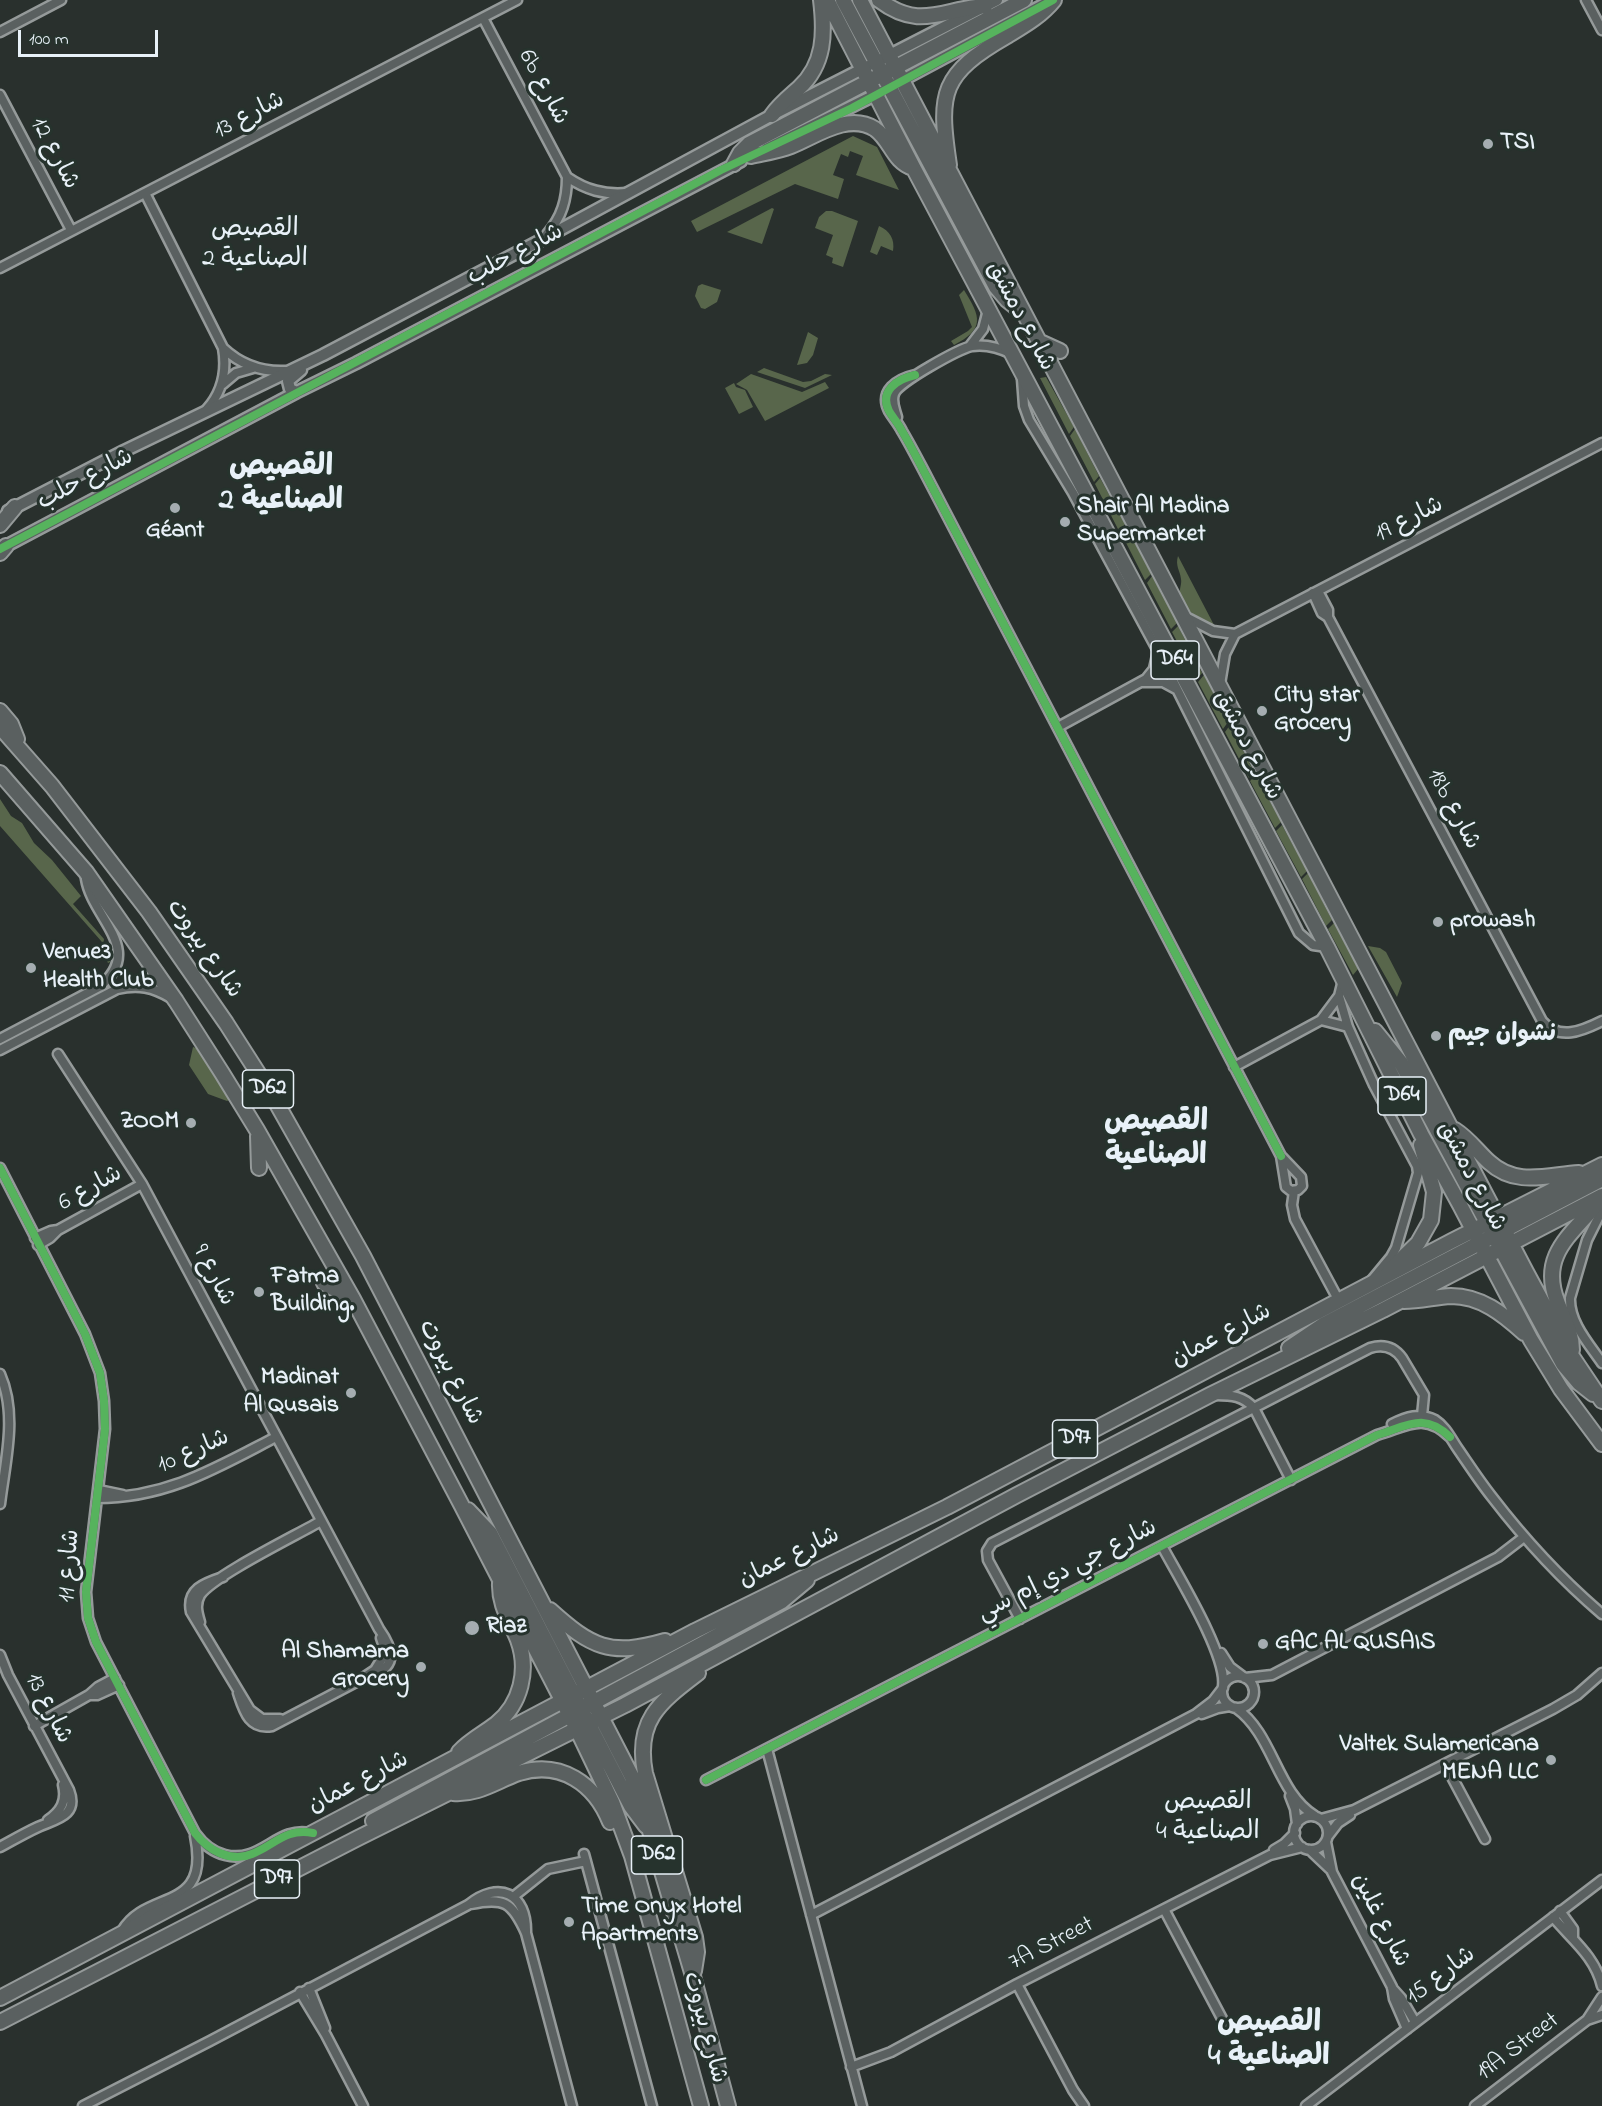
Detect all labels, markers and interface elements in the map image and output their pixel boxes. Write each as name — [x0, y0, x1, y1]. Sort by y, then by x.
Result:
scale bar — [21, 18, 160, 56]
text: 100 m — [29, 27, 69, 53]
street label: 6b شارع — [510, 45, 574, 131]
street label: شارع 13 — [210, 87, 290, 147]
street label: شارع 12 — [22, 113, 84, 195]
place label: TSI — [1500, 130, 1535, 158]
marker: TSI — [1481, 137, 1495, 151]
district label: القصيص الصناعية 2 — [202, 215, 308, 276]
street label: شارع حلب — [463, 219, 569, 293]
street label: شارع دمشق — [978, 257, 1060, 377]
street label: شارع حلب — [33, 444, 139, 518]
district label: القصيص الصناعية 2 — [219, 451, 343, 522]
street label: شارع 19 — [1371, 492, 1449, 550]
place label: Shair Al Madina Supermarket — [1077, 494, 1229, 550]
marker: Géant — [168, 501, 182, 515]
marker: Shair Al Madina Supermarket — [1058, 515, 1072, 529]
place label: Géant — [146, 518, 204, 546]
road number: D64 — [1151, 641, 1199, 679]
place label: City star Grocery — [1274, 683, 1360, 739]
street label: شارع دمشق — [1205, 686, 1287, 806]
marker: City star Grocery — [1255, 704, 1269, 718]
street label: 18b شارع — [1419, 765, 1485, 855]
street label: شارع بيروت — [158, 895, 248, 1005]
place label: prowash — [1450, 908, 1535, 936]
marker: prowash — [1431, 915, 1445, 929]
place label: Venue3 Health Club — [43, 940, 154, 996]
marker: Venue3 Health Club — [24, 961, 38, 975]
place label: نشوان جيم — [1448, 1022, 1556, 1050]
marker: نشوان جيم — [1429, 1029, 1443, 1043]
road number: D62 — [242, 1070, 294, 1108]
road number: D64 — [1378, 1077, 1426, 1115]
district label: القصيص الصناعية — [1104, 1106, 1208, 1176]
place label: ZOOM — [120, 1109, 179, 1137]
marker: ZOOM — [184, 1116, 198, 1130]
street label: شارع دمشق — [1429, 1117, 1511, 1237]
street label: شارع 6 — [54, 1161, 128, 1219]
street label: شارع 9 — [184, 1240, 240, 1312]
place label: Fatma Building. — [271, 1264, 354, 1320]
marker: Fatma Building. — [252, 1285, 266, 1299]
street label: شارع عمان — [1167, 1299, 1277, 1375]
street label: شارع بيروت — [410, 1316, 488, 1430]
place label: Madinat Al Qusais — [243, 1365, 339, 1421]
marker: Madinat Al Qusais — [344, 1386, 358, 1400]
road number: D97 — [1052, 1420, 1098, 1458]
street label: شارع 10 — [153, 1424, 235, 1482]
street label: شارع جي دي إم سي — [973, 1514, 1163, 1630]
street label: شارع عمان — [735, 1522, 845, 1596]
street label: شارع 11 — [54, 1528, 88, 1604]
place label: Riaz — [486, 1614, 527, 1642]
marker: Riaz — [463, 1619, 481, 1637]
place label: GAC AL QUSAIS — [1275, 1630, 1436, 1658]
marker: GAC AL QUSAIS — [1256, 1637, 1270, 1651]
place label: Al Shamama Grocery — [281, 1639, 409, 1695]
marker: Al Shamama Grocery — [414, 1660, 428, 1674]
street label: شارع 13 — [17, 1669, 77, 1749]
place label: Valtek Sulamericana MENA LLC — [1340, 1732, 1539, 1788]
street label: شارع عمان — [304, 1746, 414, 1822]
marker: Valtek Sulamericana MENA LLC — [1544, 1753, 1558, 1767]
district label: القصيص الصناعية 4 — [1156, 1788, 1260, 1850]
road number: D62 — [632, 1836, 682, 1874]
road number: D97 — [254, 1860, 300, 1898]
street label: شارع غلين — [1343, 1869, 1415, 1973]
place label: Time Onyx Hotel Apartments — [581, 1894, 741, 1950]
street label: 7A Street — [1005, 1911, 1099, 1979]
marker: Time Onyx Hotel Apartments — [562, 1915, 576, 1929]
street label: شارع 15 — [1402, 1942, 1482, 2012]
street label: شارع بيروت — [674, 1969, 732, 2087]
district label: القصيص الصناعية 4 — [1208, 2007, 1330, 2078]
street label: 19A Street — [1472, 2008, 1566, 2088]

